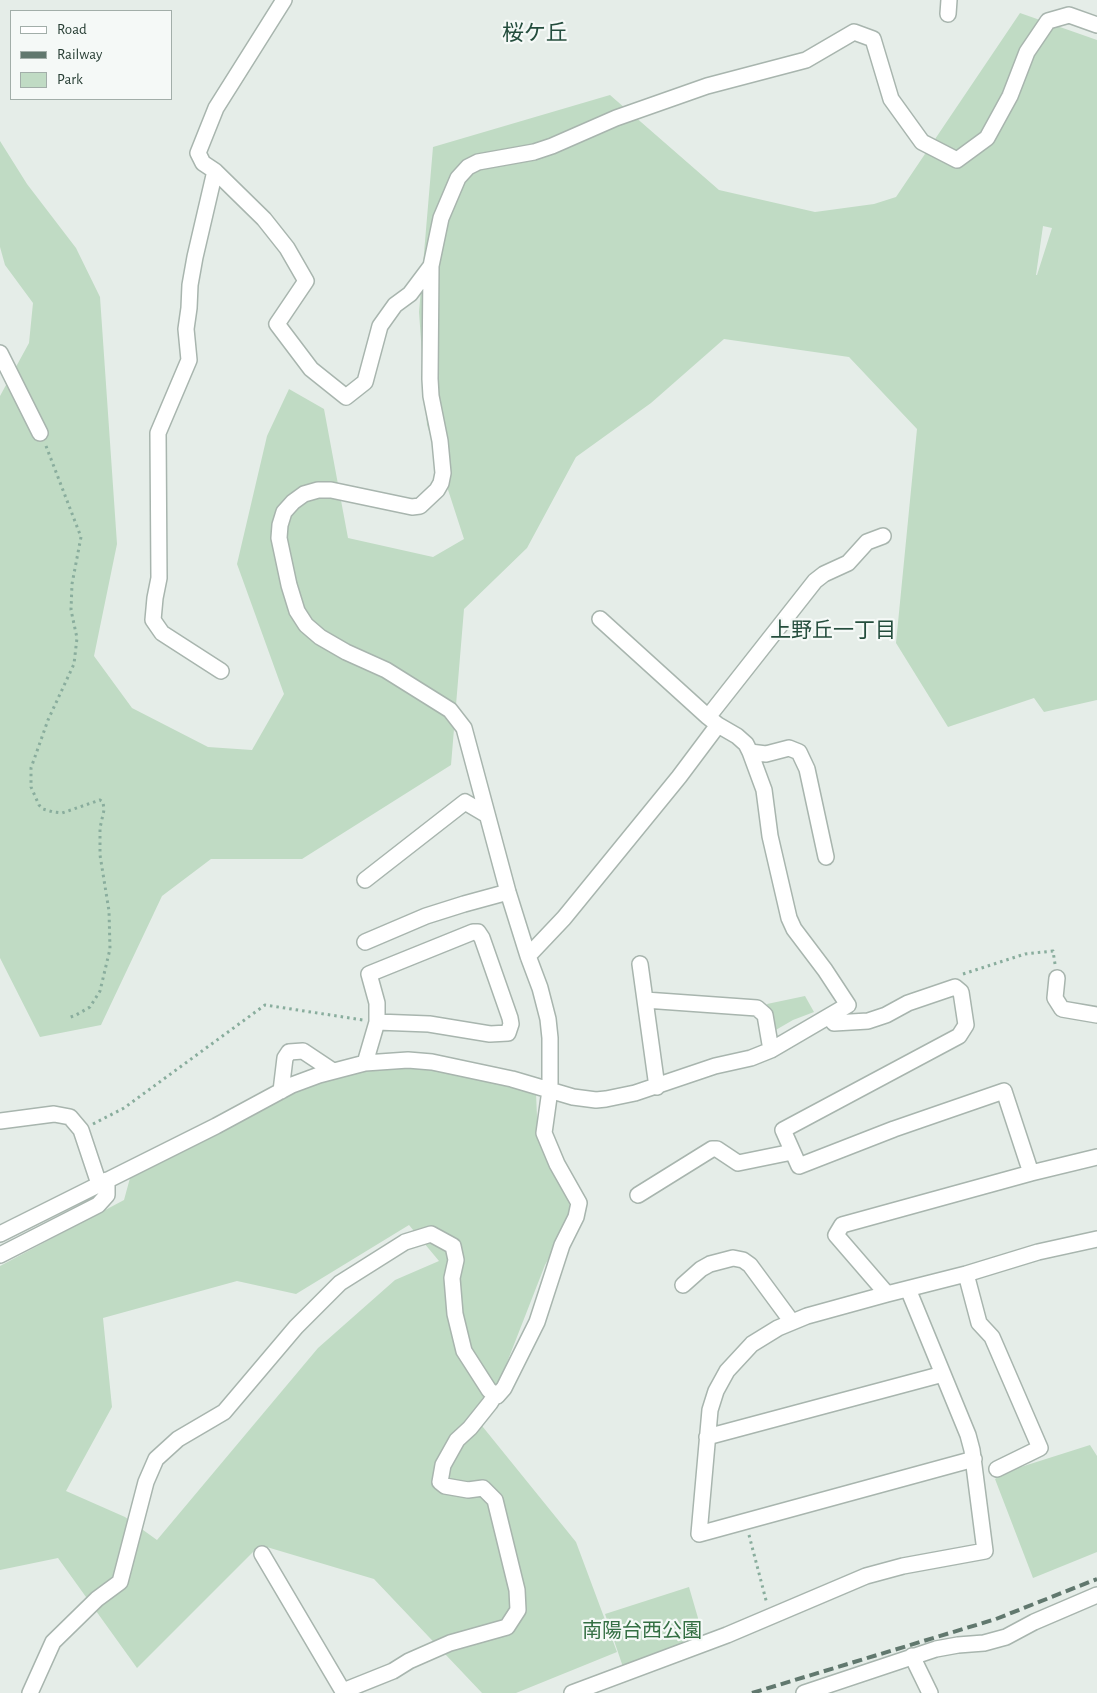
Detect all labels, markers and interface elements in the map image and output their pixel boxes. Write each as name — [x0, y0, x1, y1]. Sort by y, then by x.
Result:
legend — [10, 10, 172, 100]
district label: 桜ケ丘 — [502, 20, 568, 46]
text: Road — [57, 22, 87, 37]
text: Railway — [57, 47, 102, 62]
text: Park — [57, 72, 83, 87]
district label: 上野丘一丁目 — [770, 618, 896, 644]
park label: 南陽台西公園 — [582, 1619, 702, 1643]

